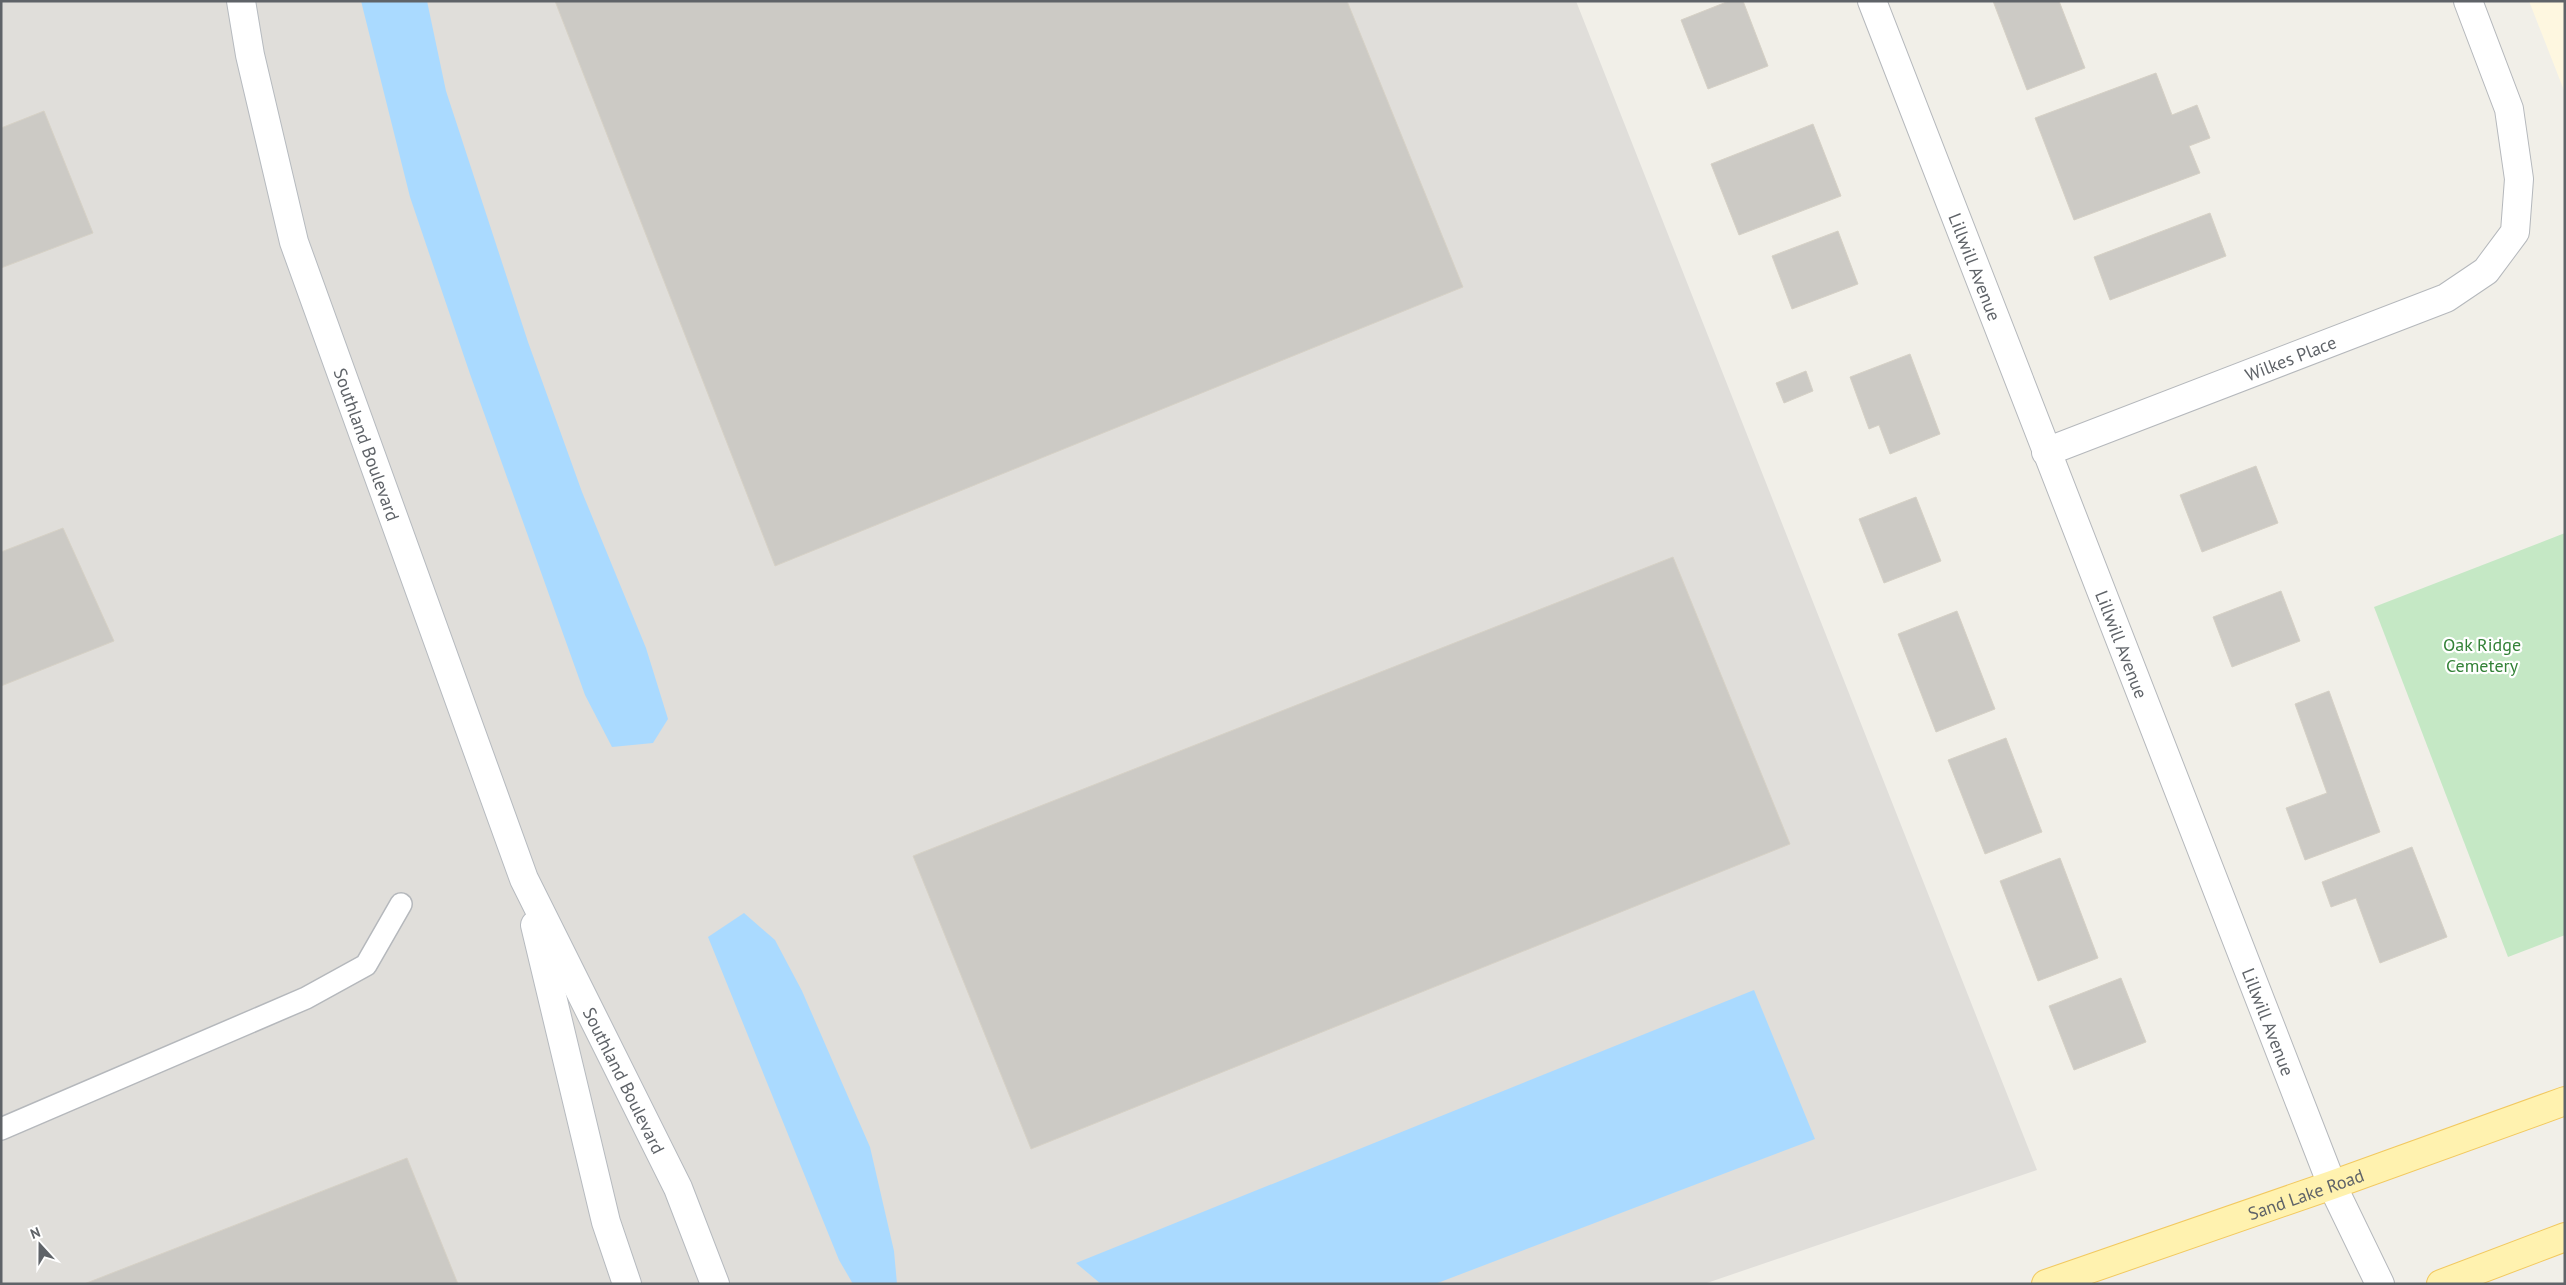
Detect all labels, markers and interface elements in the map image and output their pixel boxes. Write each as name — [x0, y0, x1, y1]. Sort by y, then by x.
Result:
street label: Lillwill Avenue — [1944, 209, 2007, 324]
street label: Wilkes Place — [2242, 330, 2339, 386]
street label: Southland Boulevard — [329, 365, 405, 524]
street label: Lillwill Avenue — [2091, 587, 2153, 701]
park label: Oak Ridge Cemetery — [2443, 633, 2521, 677]
street label: Lillwill Avenue — [2237, 964, 2300, 1079]
street label: Southland Boulevard — [578, 1003, 670, 1157]
street label: Sand Lake Road — [2245, 1163, 2367, 1225]
north arrow — [15, 1220, 65, 1270]
text: N — [28, 1223, 43, 1243]

